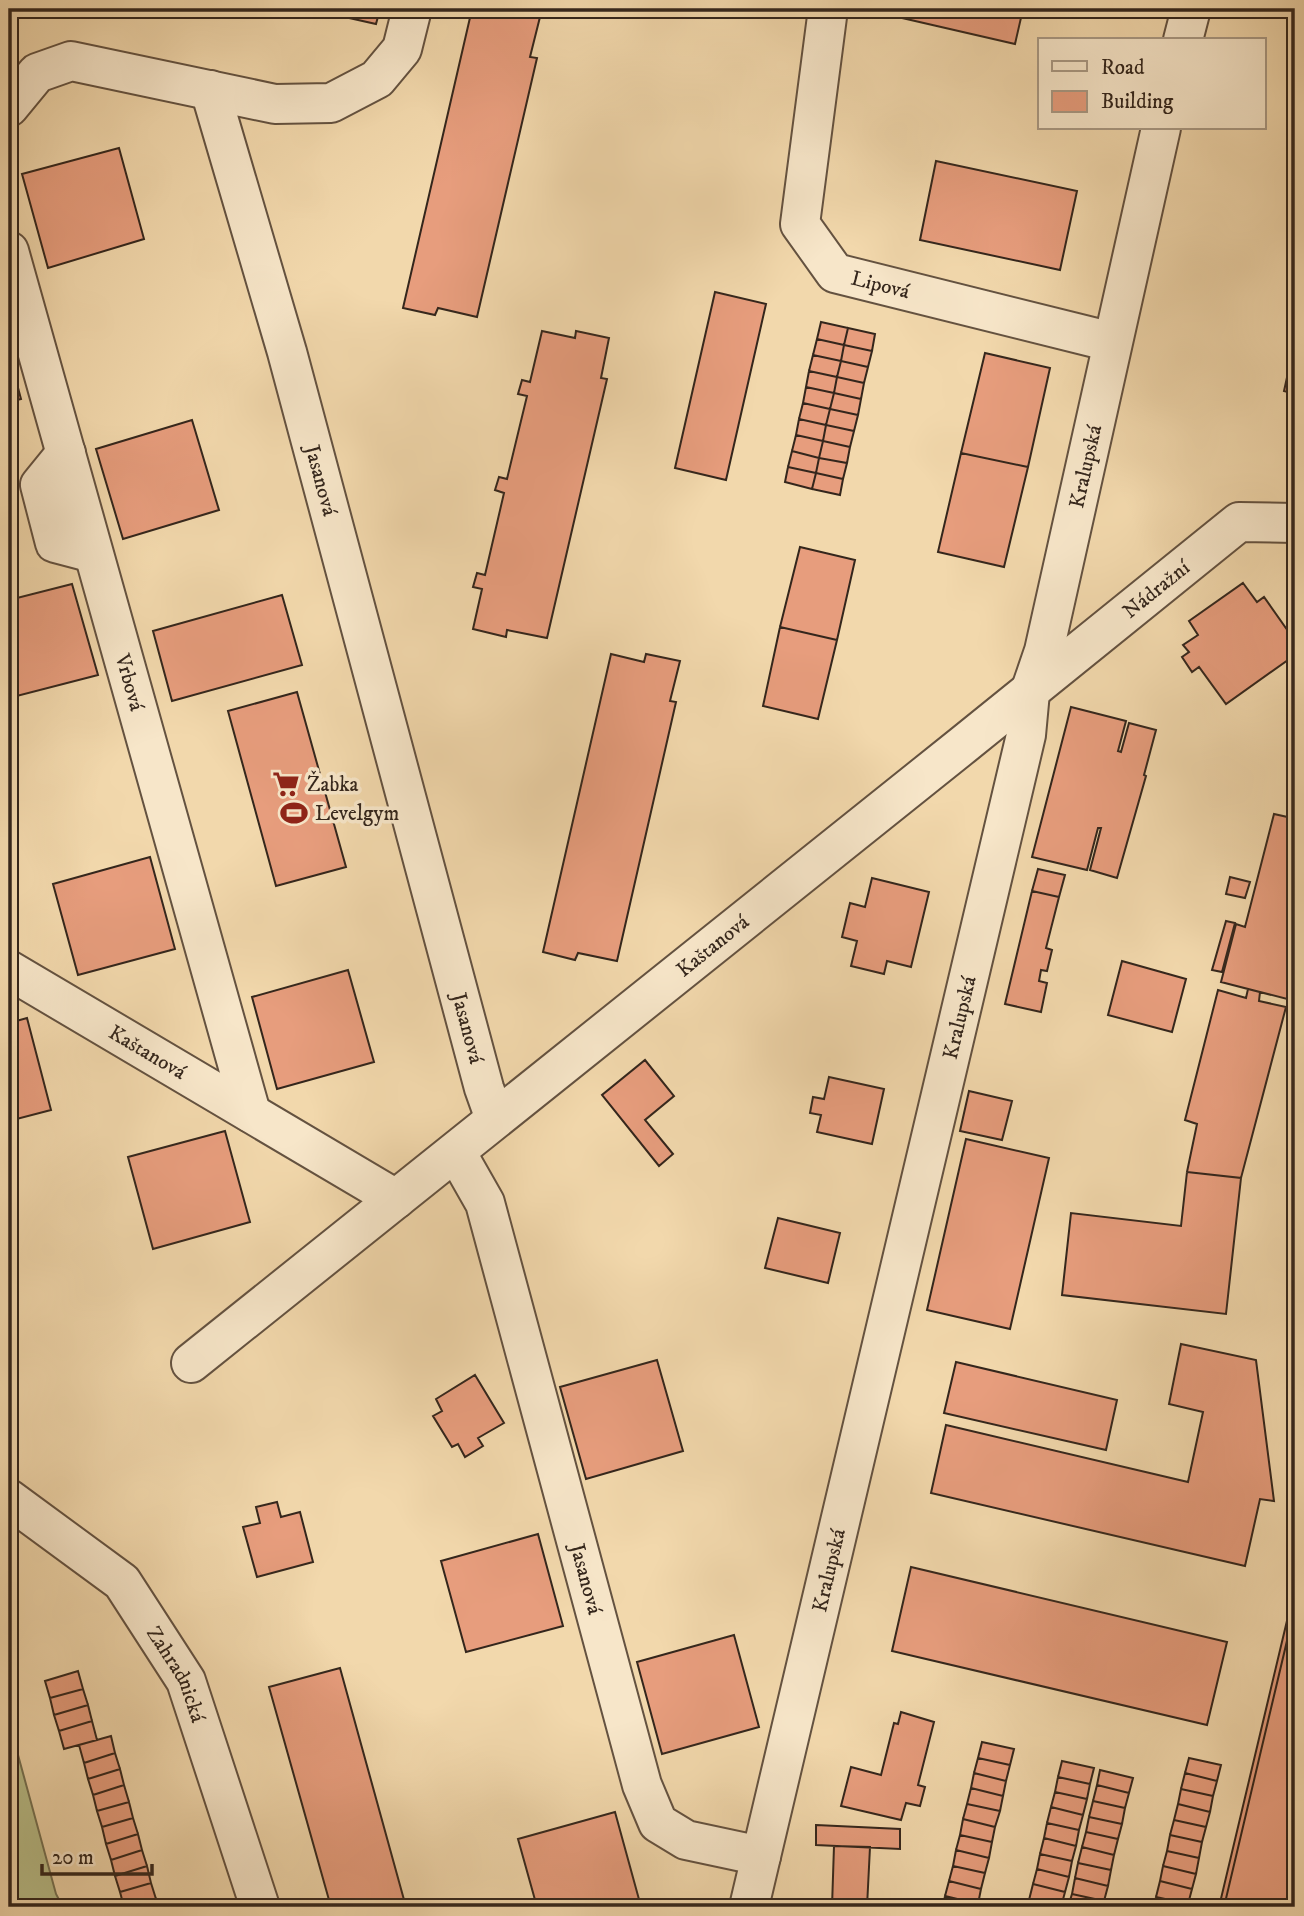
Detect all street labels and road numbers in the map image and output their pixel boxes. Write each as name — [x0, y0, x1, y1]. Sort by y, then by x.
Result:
street label: Lipová — [848, 266, 912, 305]
street label: Kralupská — [1064, 422, 1108, 511]
street label: Jasanová — [298, 441, 342, 519]
street label: Nádražní — [1118, 554, 1197, 625]
street label: Vrbová — [108, 650, 150, 714]
street label: Kaštanová — [672, 909, 755, 983]
street label: Kralupská — [938, 973, 983, 1062]
street label: Jasanová — [445, 988, 489, 1067]
street label: Kaštanová — [104, 1020, 191, 1086]
street label: Kralupská — [807, 1526, 852, 1615]
street label: Jasanová — [563, 1539, 607, 1617]
street label: Zahradnická — [140, 1622, 211, 1726]

